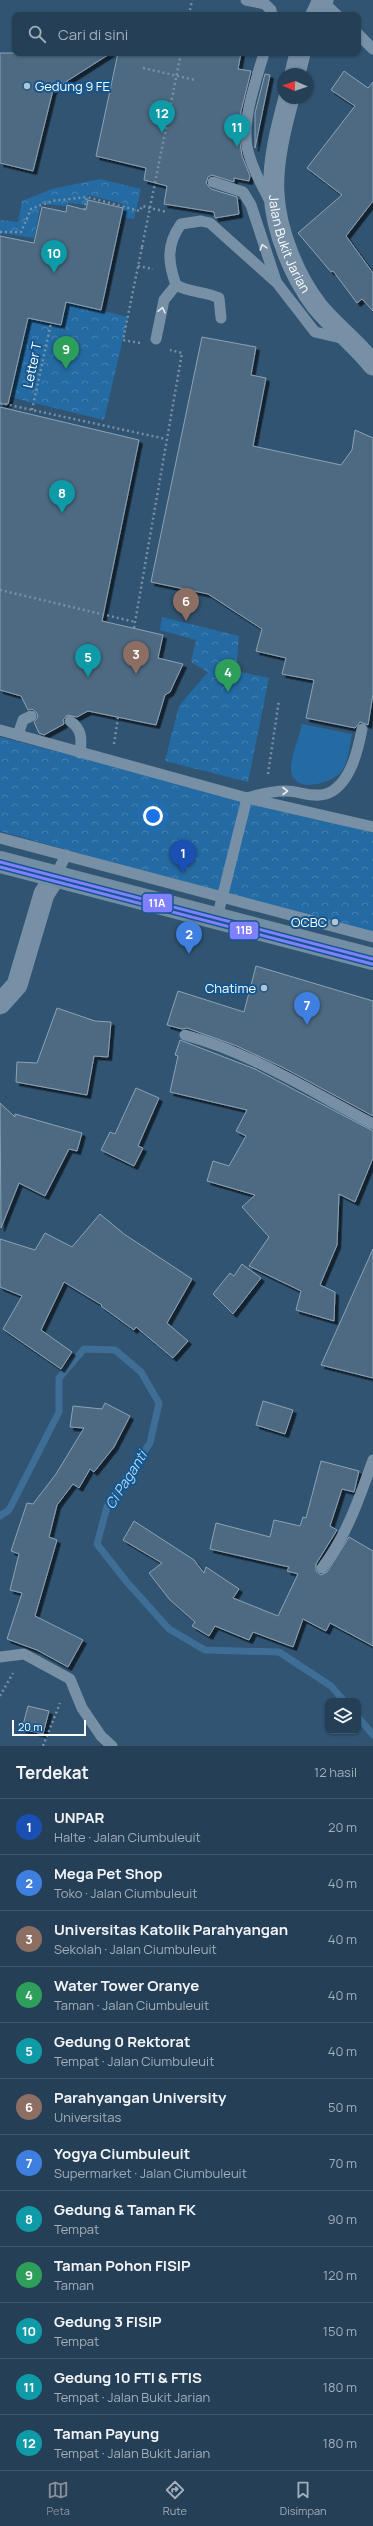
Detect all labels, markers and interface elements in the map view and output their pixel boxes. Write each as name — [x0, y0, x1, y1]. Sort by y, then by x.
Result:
search box — [12, 12, 361, 56]
icon: search — [26, 23, 48, 45]
text: Cari di sini — [58, 24, 128, 45]
north arrow — [277, 68, 313, 104]
place label: Gedung 9 FE — [35, 77, 110, 95]
marker: Gedung 9 FE — [22, 81, 32, 91]
pin: 12 — [149, 100, 175, 133]
pin: 11 — [224, 114, 250, 147]
street label: Jalan Bukit Jarian — [265, 194, 315, 296]
pin: 10 — [41, 240, 67, 273]
one-way arrow — [259, 243, 268, 250]
one-way arrow — [157, 307, 165, 313]
pin: 9 — [53, 336, 79, 369]
street label: Letter T — [18, 340, 46, 390]
pin: 8 — [49, 480, 75, 513]
pin: 6 — [173, 588, 199, 621]
pin: 3 — [123, 641, 149, 674]
pin: 5 — [75, 644, 101, 677]
pin: 4 — [215, 659, 241, 692]
one-way arrow — [282, 787, 288, 795]
your location — [143, 806, 163, 826]
pin: 1 — [170, 840, 196, 873]
line badge: 11A — [142, 893, 173, 913]
text: 11A — [148, 895, 166, 910]
place label: OCBC — [291, 913, 327, 931]
marker: OCBC — [330, 917, 340, 927]
pin: 2 — [176, 921, 202, 954]
line badge: 11B — [229, 921, 259, 940]
text: 11B — [236, 922, 252, 937]
place label: Chatime — [205, 979, 256, 997]
marker: Chatime — [259, 983, 269, 993]
pin: 7 — [294, 992, 320, 1025]
water label: Ci Paganti — [100, 1446, 152, 1512]
map controls — [325, 1698, 361, 1734]
button: layers — [325, 1698, 361, 1734]
scale bar — [12, 1718, 86, 1737]
text: 20 m — [18, 1719, 43, 1734]
text: Terdekat — [16, 1761, 89, 1784]
text: 12 hasil — [314, 1763, 357, 1781]
text: UNPAR — [54, 1807, 104, 1828]
text: 1 — [26, 1818, 32, 1836]
text: 20 m — [328, 1818, 357, 1836]
text: Halte · Jalan Ciumbuleuit — [54, 1828, 201, 1846]
text: Mega Pet Shop — [54, 1863, 162, 1884]
text: 2 — [25, 1874, 33, 1892]
text: 40 m — [328, 1874, 357, 1892]
text: Toko · Jalan Ciumbuleuit — [54, 1884, 197, 1902]
text: Universitas Katolik Parahyangan — [54, 1919, 288, 1940]
text: 3 — [25, 1930, 33, 1948]
text: 40 m — [328, 1930, 357, 1948]
text: Sekolah · Jalan Ciumbuleuit — [54, 1940, 217, 1958]
text: Water Tower Oranye — [54, 1975, 199, 1996]
text: 4 — [25, 1986, 33, 2004]
text: 40 m — [328, 1986, 357, 2004]
text: Taman · Jalan Ciumbuleuit — [54, 1996, 209, 2014]
text: Gedung 0 Rektorat — [54, 2031, 190, 2052]
text: 5 — [25, 2042, 33, 2060]
text: 40 m — [328, 2042, 357, 2060]
text: Tempat · Jalan Ciumbuleuit — [54, 2052, 214, 2070]
text: Parahyangan University — [54, 2087, 226, 2108]
text: 6 — [25, 2098, 33, 2116]
text: 50 m — [328, 2098, 357, 2116]
text: Universitas — [54, 2108, 121, 2126]
text: Yogya Ciumbuleuit — [54, 2143, 190, 2164]
text: 7 — [26, 2154, 32, 2172]
text: 70 m — [329, 2154, 357, 2172]
text: Supermarket · Jalan Ciumbuleuit — [54, 2164, 247, 2182]
text: Gedung & Taman FK — [54, 2199, 196, 2220]
text: 8 — [25, 2210, 33, 2228]
text: 90 m — [327, 2210, 357, 2228]
text: Tempat — [54, 2220, 99, 2238]
text: Taman Pohon FISIP — [54, 2255, 191, 2276]
text: 9 — [25, 2266, 33, 2284]
text: 120 m — [323, 2266, 357, 2284]
text: Taman — [54, 2276, 94, 2294]
text: Gedung 3 FISIP — [54, 2311, 162, 2332]
text: 10 — [22, 2322, 36, 2340]
text: 150 m — [323, 2322, 357, 2340]
text: Tempat — [54, 2332, 99, 2350]
text: Gedung 10 FTI & FTIS — [54, 2367, 202, 2388]
text: 11 — [23, 2378, 35, 2396]
text: 180 m — [323, 2378, 357, 2396]
text: Tempat · Jalan Bukit Jarian — [54, 2388, 210, 2406]
text: Taman Payung — [54, 2423, 159, 2444]
text: 12 — [22, 2434, 36, 2452]
text: 180 m — [323, 2434, 357, 2452]
text: Tempat · Jalan Bukit Jarian — [54, 2444, 210, 2462]
tab: Peta — [46, 2479, 70, 2518]
tab: Rute — [163, 2479, 187, 2518]
tab: Disimpan — [280, 2479, 327, 2518]

